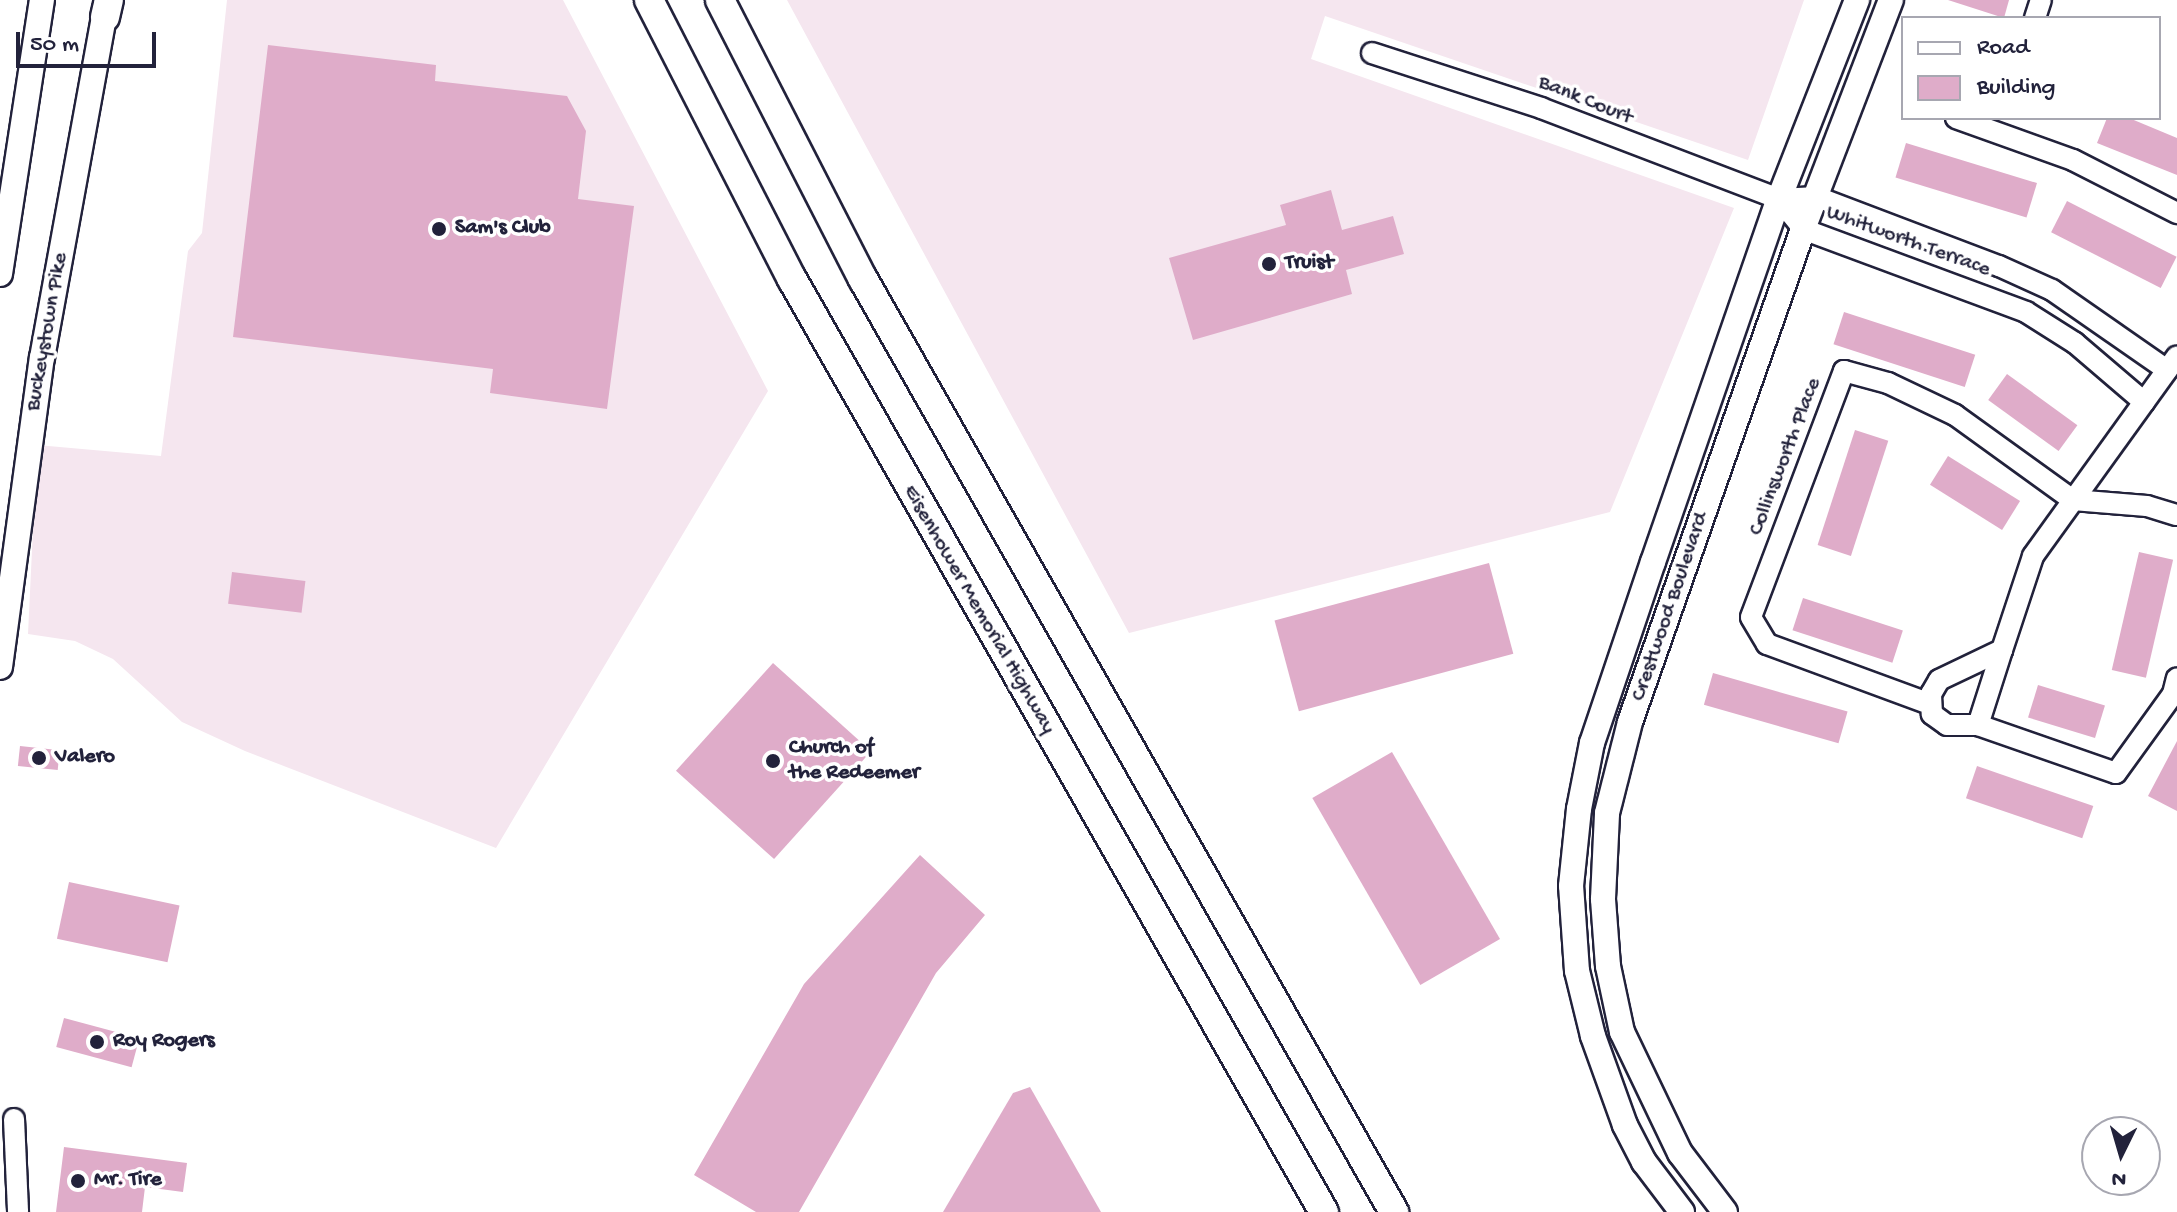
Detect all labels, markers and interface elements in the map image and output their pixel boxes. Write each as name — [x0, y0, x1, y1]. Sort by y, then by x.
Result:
scale bar — [20, 16, 160, 66]
legend — [1901, 16, 2161, 120]
text: 50 m — [30, 31, 79, 60]
text: Road — [1977, 34, 2029, 63]
street label: Bank Court — [1534, 70, 1636, 132]
text: Building — [1977, 74, 2055, 103]
street label: Whitworth Terrace — [1822, 200, 1994, 284]
place label: Sam's Club — [455, 216, 551, 242]
marker: Sam's Club — [430, 220, 448, 238]
street label: Buckeystown Pike — [21, 251, 75, 413]
place label: Truist — [1285, 251, 1333, 277]
marker: Truist — [1260, 255, 1278, 273]
street label: Collinsworth Place — [1744, 374, 1828, 540]
street label: Eisenhower Memorial Highway — [896, 481, 1060, 739]
street label: Crestwood Boulevard — [1626, 509, 1716, 705]
place label: Church of the Redeemer — [789, 735, 920, 786]
place label: Valero — [55, 745, 115, 771]
marker: Valero — [30, 749, 48, 767]
marker: Church of the Redeemer — [764, 752, 782, 770]
place label: Roy Rogers — [113, 1029, 215, 1055]
marker: Roy Rogers — [88, 1033, 106, 1051]
north arrow — [2081, 1116, 2161, 1196]
text: N — [2111, 1164, 2127, 1191]
place label: Mr. Tire — [94, 1168, 162, 1194]
marker: Mr. Tire — [69, 1172, 87, 1190]

